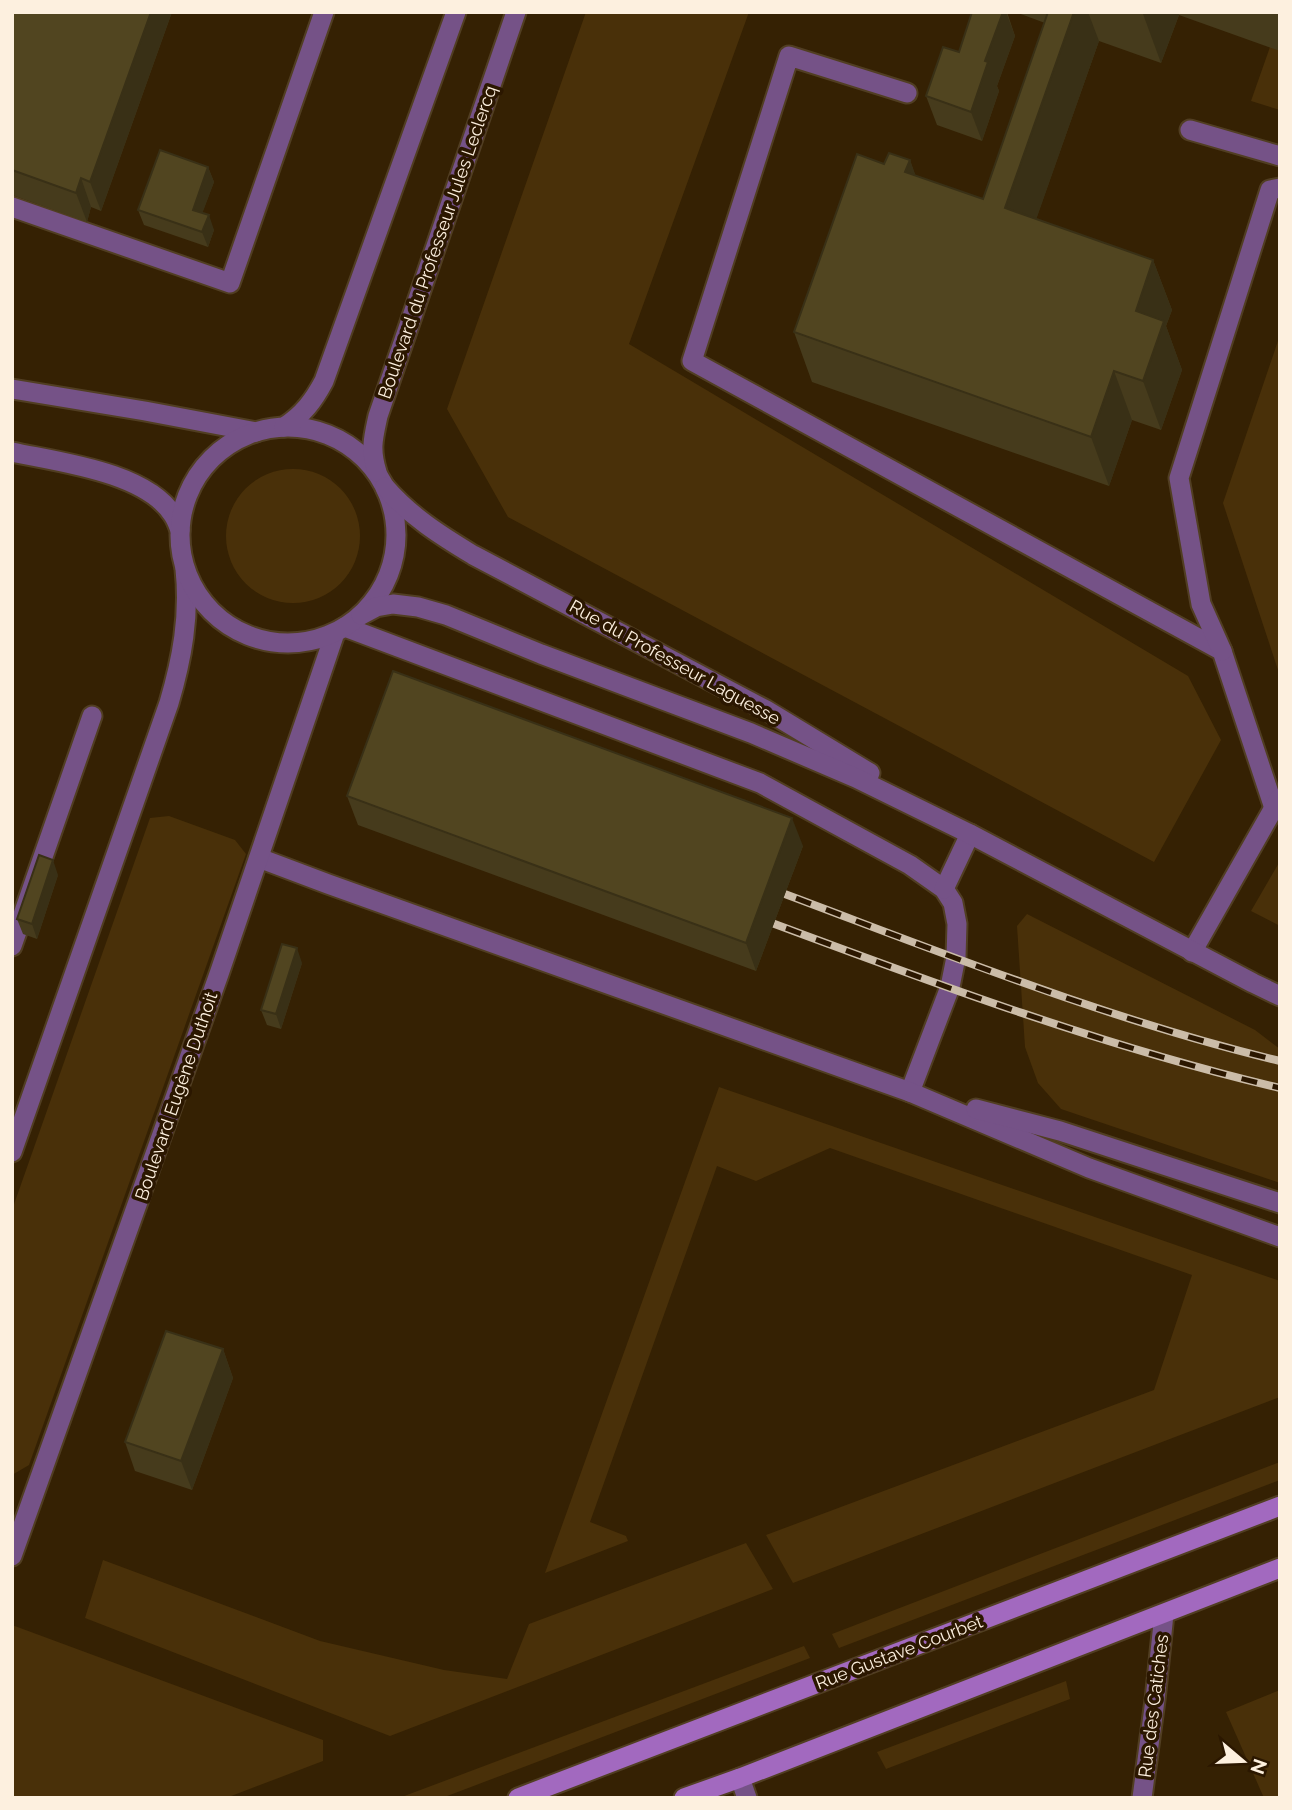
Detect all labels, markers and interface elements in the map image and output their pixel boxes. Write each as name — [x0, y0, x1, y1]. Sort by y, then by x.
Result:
street label: Boulevard du Professeur Jules Leclercq — [373, 83, 501, 401]
street label: Rue du Professeur Laguesse — [566, 595, 784, 729]
street label: Boulevard Eugène Duthoit — [130, 989, 222, 1203]
street label: Rue Gustave Courbet — [812, 1610, 986, 1694]
street label: Rue des Catiches — [1134, 1633, 1172, 1779]
north arrow — [1208, 1726, 1278, 1796]
text: N — [1246, 1756, 1272, 1777]

